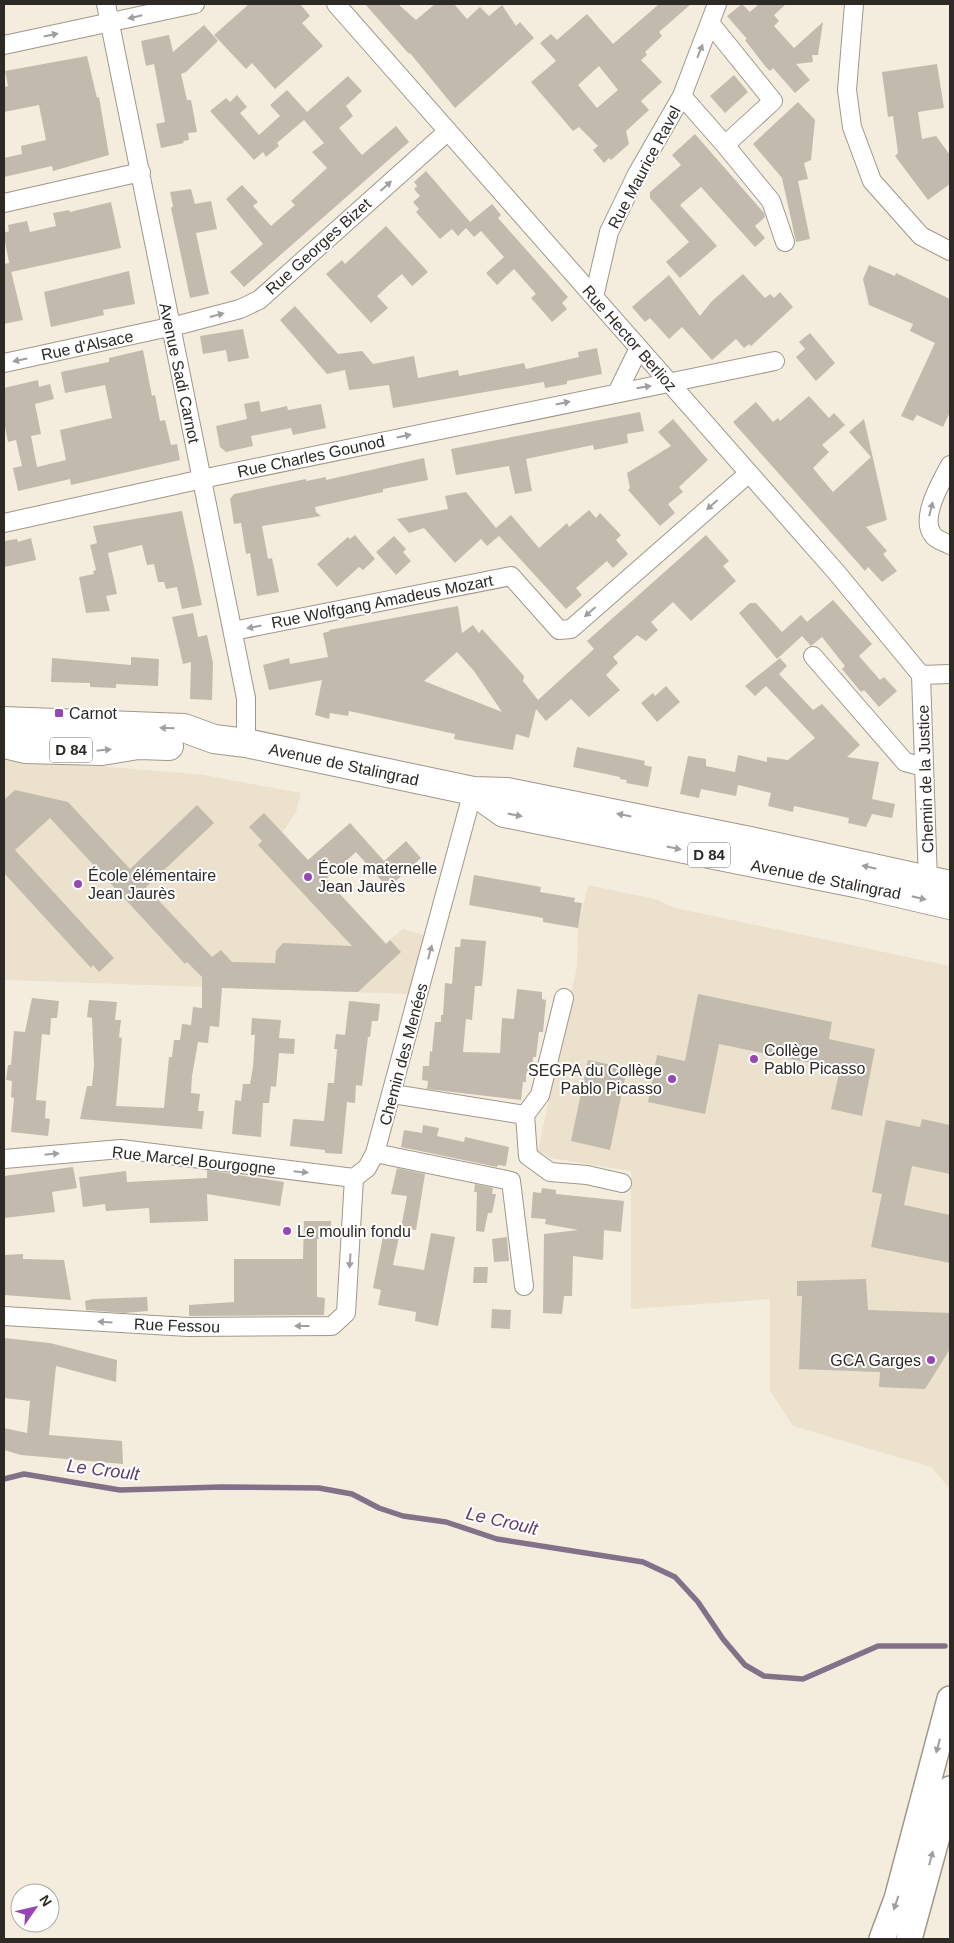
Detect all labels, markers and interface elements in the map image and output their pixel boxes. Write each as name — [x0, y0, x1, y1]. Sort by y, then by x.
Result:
one-way arrow — [127, 13, 142, 21]
one-way arrow — [44, 30, 60, 38]
one-way arrow — [696, 44, 704, 58]
street label: Rue Maurice Ravel — [605, 103, 684, 231]
one-way arrow — [379, 180, 391, 192]
street label: Rue Georges Bizet — [262, 194, 375, 298]
street label: Rue Hector Berlioz — [579, 282, 680, 395]
street label: Avenue Sadi Carnot — [156, 301, 203, 445]
one-way arrow — [210, 311, 225, 319]
street label: Rue d'Alsace — [39, 327, 135, 364]
one-way arrow — [11, 356, 27, 364]
one-way arrow — [636, 383, 652, 391]
one-way arrow — [555, 399, 571, 407]
one-way arrow — [396, 432, 411, 440]
street label: Rue Charles Gounod — [236, 433, 386, 480]
one-way arrow — [706, 499, 718, 510]
one-way arrow — [928, 501, 936, 516]
street label: Rue Wolfgang Amadeus Mozart — [270, 572, 495, 631]
one-way arrow — [584, 606, 596, 617]
one-way arrow — [246, 623, 261, 631]
street label: Chemin de la Justice — [914, 704, 937, 853]
place label: Carnot — [69, 705, 118, 722]
marker: Carnot — [53, 707, 65, 719]
one-way arrow — [159, 723, 175, 731]
road number: D 84 — [50, 738, 92, 762]
street label: Avenue de Stalingrad — [267, 740, 420, 789]
one-way arrow — [97, 746, 113, 754]
one-way arrow — [616, 811, 632, 819]
one-way arrow — [507, 812, 523, 820]
road number: D 84 — [688, 842, 730, 868]
one-way arrow — [666, 844, 682, 852]
street label: Avenue de Stalingrad — [749, 857, 902, 902]
place label: École maternelle Jean Jaurès — [318, 859, 437, 895]
one-way arrow — [861, 863, 876, 871]
place label: École élémentaire Jean Jaurès — [88, 866, 216, 902]
marker: École maternelle Jean Jaurès — [302, 871, 314, 883]
marker: École élémentaire Jean Jaurès — [72, 878, 84, 890]
one-way arrow — [911, 894, 926, 902]
one-way arrow — [427, 945, 435, 960]
street label: Chemin des Menées — [376, 981, 431, 1127]
place label: Collège Pablo Picasso — [764, 1042, 865, 1077]
marker: Collège Pablo Picasso — [748, 1053, 760, 1065]
place label: SEGPA du Collège Pablo Picasso — [528, 1062, 662, 1097]
marker: SEGPA du Collège Pablo Picasso — [666, 1073, 678, 1085]
street label: Rue Marcel Bourgogne — [111, 1143, 277, 1178]
one-way arrow — [45, 1150, 61, 1158]
one-way arrow — [293, 1168, 309, 1176]
place label: Le moulin fondu — [297, 1223, 411, 1240]
marker: Le moulin fondu — [281, 1225, 293, 1237]
one-way arrow — [345, 1254, 353, 1270]
street label: Rue Fessou — [134, 1315, 220, 1335]
one-way arrow — [97, 1318, 113, 1326]
one-way arrow — [294, 1322, 310, 1330]
place label: GCA Garges — [830, 1352, 921, 1369]
marker: GCA Garges — [925, 1354, 937, 1366]
water label: Le Croult — [66, 1456, 141, 1484]
water label: Le Croult — [464, 1503, 541, 1539]
one-way arrow — [934, 1739, 942, 1754]
one-way arrow — [927, 1851, 935, 1866]
north arrow — [10, 1883, 60, 1933]
text: N — [36, 1892, 55, 1909]
one-way arrow — [892, 1896, 899, 1911]

